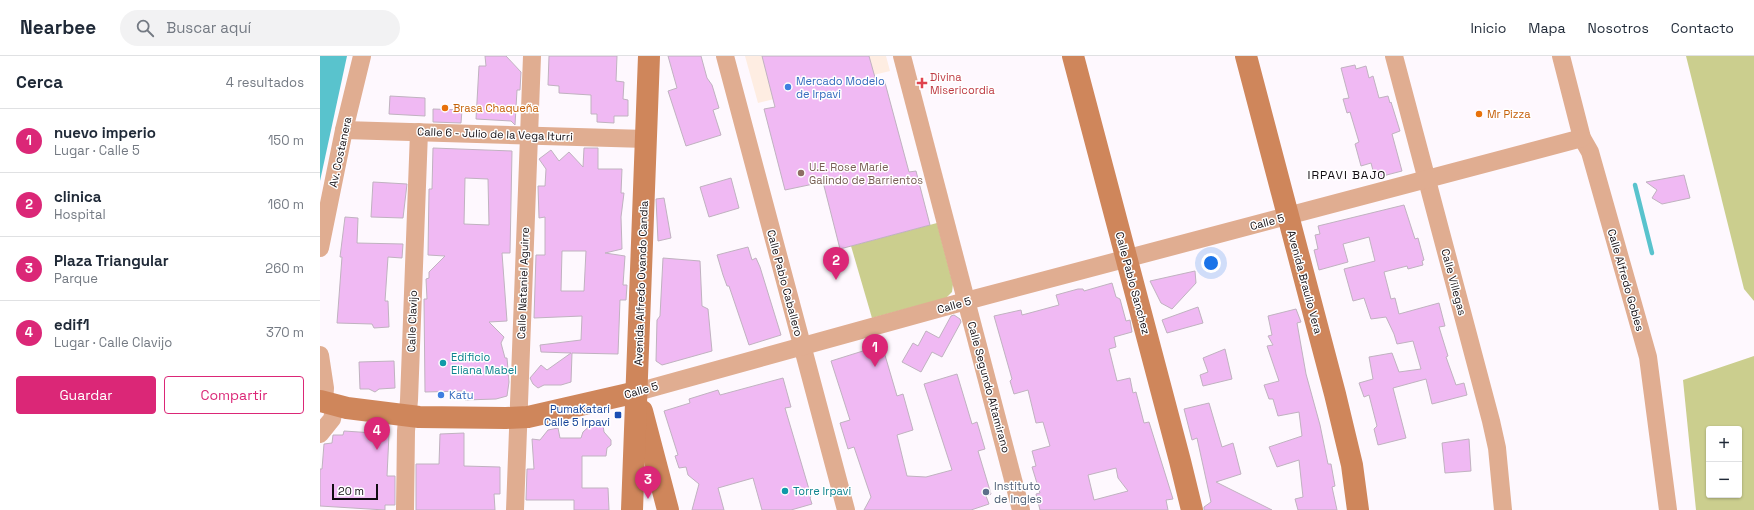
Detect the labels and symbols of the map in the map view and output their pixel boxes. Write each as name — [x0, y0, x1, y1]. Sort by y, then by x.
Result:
place label: Divina Misericordia — [930, 70, 995, 97]
place label: Mercado Modelo de Irpavi — [796, 74, 885, 101]
marker: Divina Misericordia — [917, 78, 927, 88]
marker: Mercado Modelo de Irpavi — [783, 82, 793, 92]
place label: Brasa Chaqueña — [453, 101, 539, 115]
marker: Brasa Chaqueña — [440, 103, 450, 113]
place label: Mr Pizza — [1487, 107, 1531, 121]
marker: Mr Pizza — [1474, 109, 1484, 119]
street label: Av. Costanera — [326, 115, 354, 189]
street label: Calle 6 - Julio de la Vega Iturri — [417, 124, 573, 144]
place label: U.E. Rose Marie Galindo de Barrientos — [809, 160, 923, 187]
district label: IRPAVI BAJO — [1308, 167, 1386, 183]
marker: U.E. Rose Marie Galindo de Barrientos — [796, 168, 806, 178]
street label: Avenida Alfredo Ovando Candia — [631, 200, 651, 366]
street label: Calle 5 — [1248, 211, 1286, 233]
street label: Calle Nataniel Aguirre — [514, 227, 532, 339]
street label: Calle Alfredo Gobles — [1605, 227, 1647, 333]
street label: Calle Pablo Caballero — [764, 228, 806, 338]
street label: Avenida Braulio Vera — [1284, 229, 1326, 336]
street label: Calle Pablo Sanchez — [1113, 230, 1153, 336]
pin: 2 — [823, 247, 849, 280]
street label: Calle Villegas — [1438, 247, 1470, 317]
your location — [1201, 253, 1221, 273]
street label: Calle Clavijo — [404, 290, 420, 352]
street label: Calle 5 — [935, 293, 973, 317]
street label: Calle Segundo Altamirano — [965, 320, 1013, 454]
pin: 1 — [862, 334, 888, 367]
place label: Edificio Eliana Mabel — [451, 350, 517, 377]
marker: Edificio Eliana Mabel — [438, 358, 448, 368]
street label: Calle 5 — [622, 378, 660, 402]
place label: Katu — [449, 388, 473, 402]
marker: Katu — [436, 390, 446, 400]
place label: PumaKatari Calle 5 Irpavi — [544, 402, 610, 429]
marker: PumaKatari Calle 5 Irpavi — [613, 410, 623, 420]
pin: 4 — [364, 417, 390, 450]
pin: 3 — [635, 466, 661, 499]
place label: Instituto de Ingles — [994, 479, 1042, 506]
scale bar — [332, 482, 378, 501]
place label: Torre Irpavi — [793, 484, 851, 498]
marker: Torre Irpavi — [780, 486, 790, 496]
marker: Instituto de Ingles — [981, 487, 991, 497]

